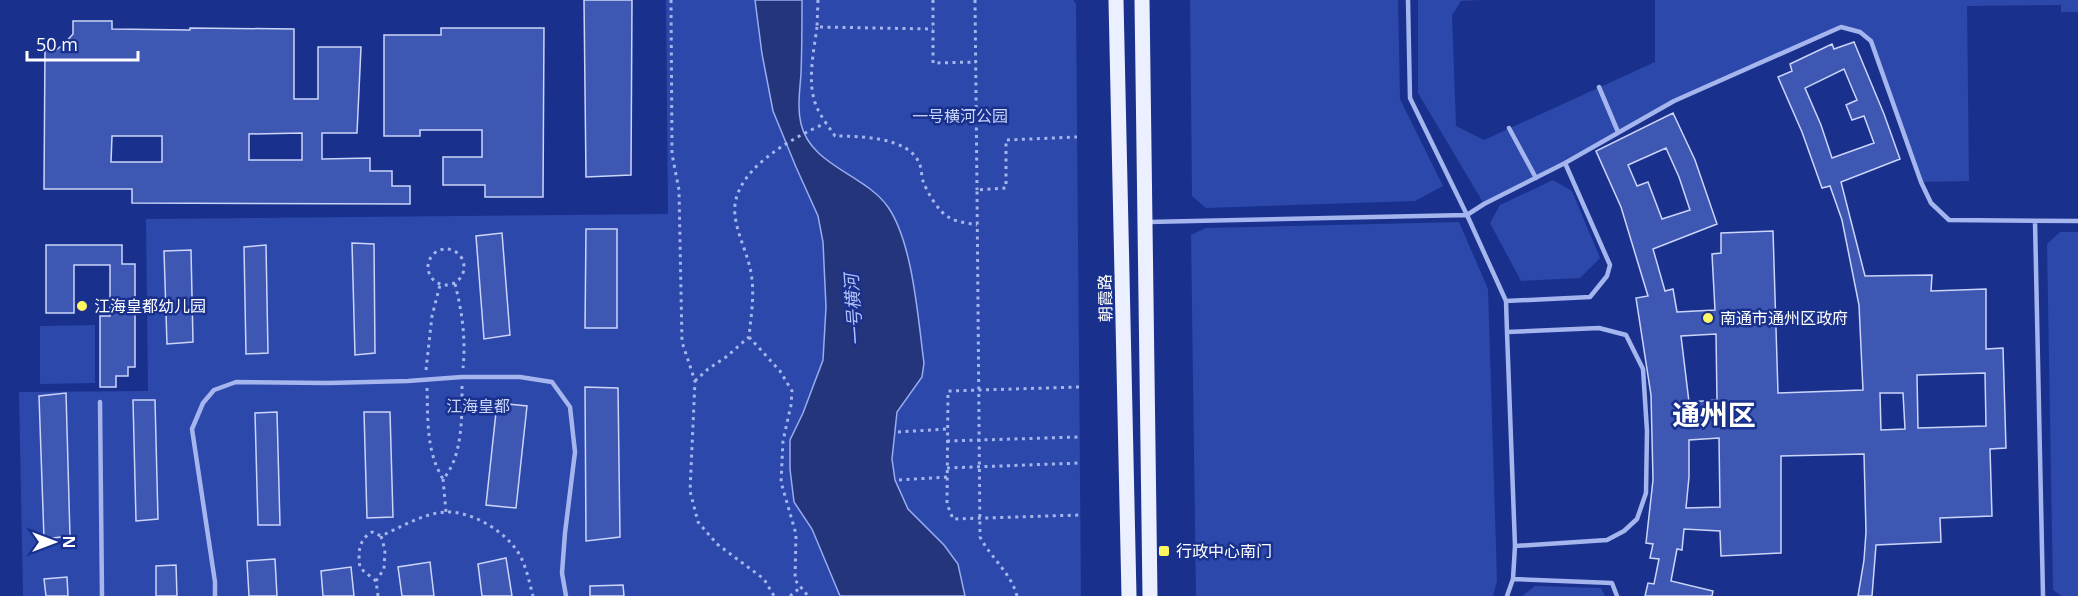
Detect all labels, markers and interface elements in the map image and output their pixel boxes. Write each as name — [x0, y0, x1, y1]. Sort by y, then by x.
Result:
scale bar — [27, 24, 138, 62]
text: 50 m — [36, 32, 78, 56]
park label: 一号横河公园 — [912, 105, 1008, 127]
water label: 一号横河 — [838, 270, 867, 347]
street label: 朝霞路 — [1094, 274, 1116, 322]
place label: 江海皇都幼儿园 — [94, 295, 206, 317]
marker: 江海皇都幼儿园 — [75, 299, 89, 313]
place label: 南通市通州区政府 — [1720, 307, 1848, 329]
marker: 南通市通州区政府 — [1701, 311, 1715, 325]
park label: 江海皇都 — [446, 395, 510, 417]
district label: 通州区 — [1672, 395, 1756, 433]
north arrow — [24, 512, 84, 572]
text: N — [58, 535, 80, 549]
place label: 行政中心南门 — [1176, 540, 1272, 562]
marker: 行政中心南门 — [1157, 544, 1171, 558]

